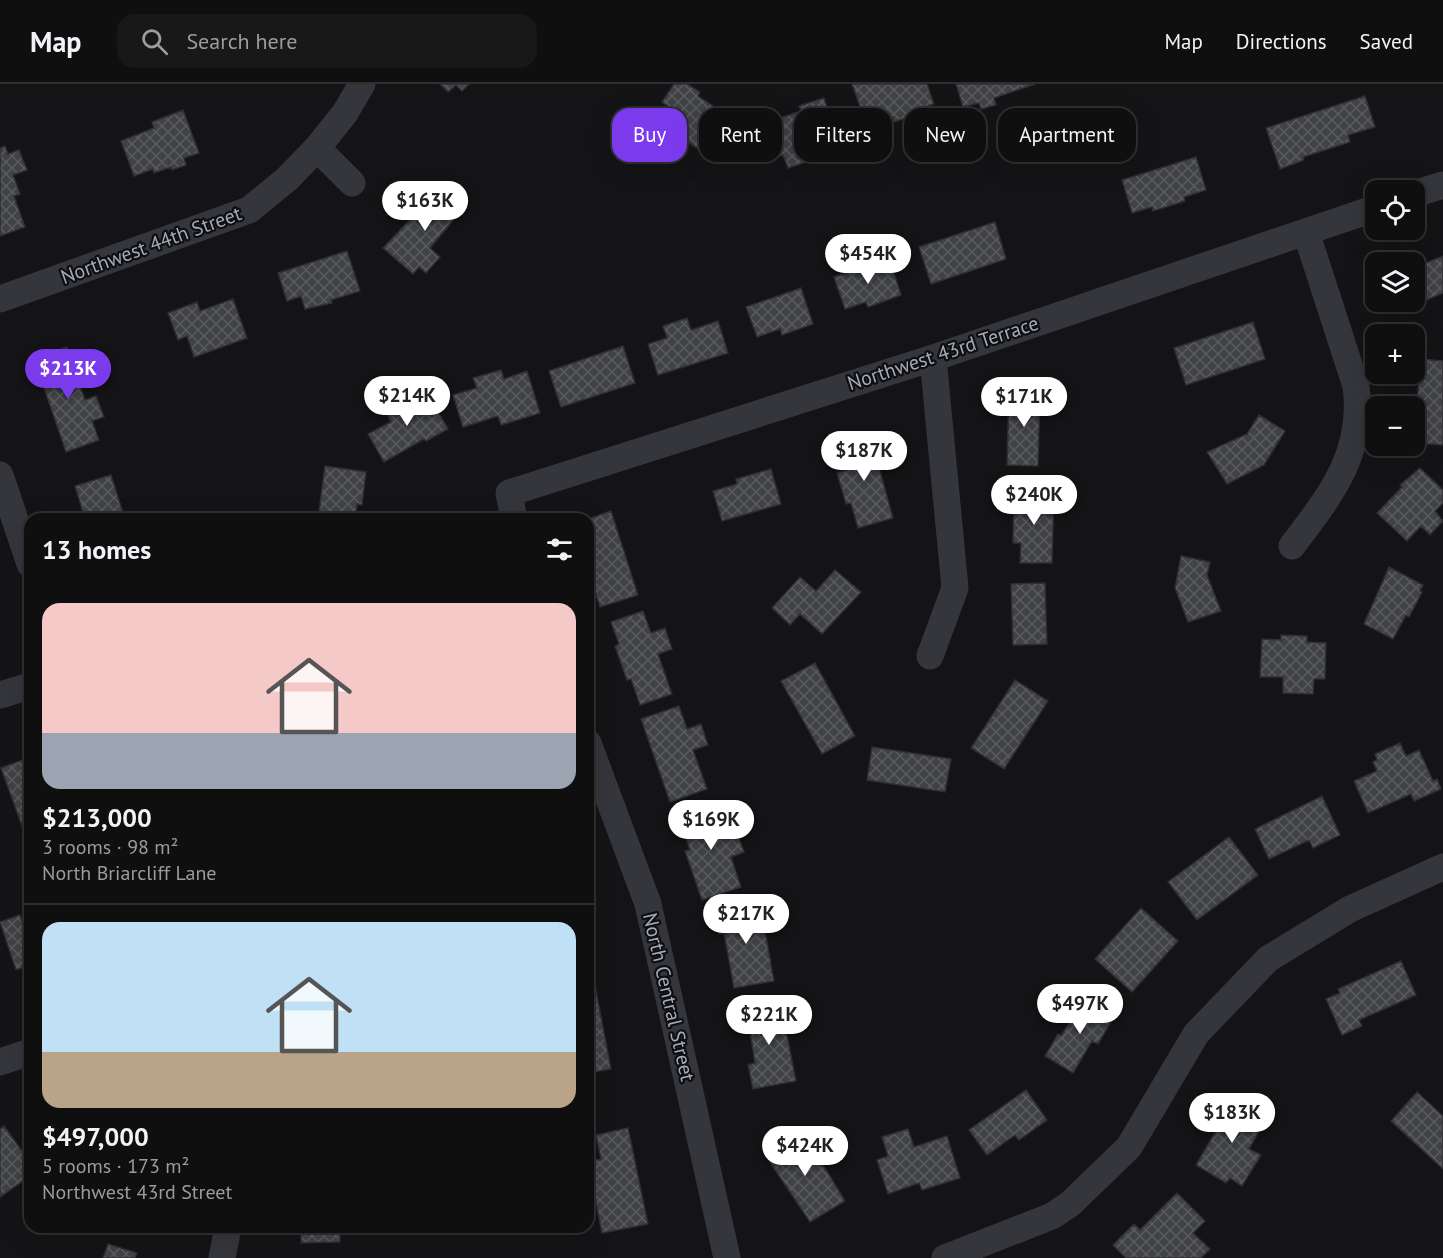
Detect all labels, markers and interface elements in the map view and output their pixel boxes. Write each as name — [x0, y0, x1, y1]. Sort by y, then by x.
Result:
search box — [117, 14, 537, 68]
text: Map — [30, 23, 81, 60]
icon: search — [138, 25, 171, 58]
text: Search here — [186, 27, 297, 55]
text: Map — [1164, 28, 1203, 55]
text: Directions — [1236, 28, 1327, 55]
text: Saved — [1360, 28, 1413, 55]
chip: Buy — [612, 108, 687, 162]
chip: Rent — [699, 108, 782, 162]
chip: Filters — [794, 108, 892, 162]
chip: New — [904, 108, 986, 162]
chip: Apartment — [998, 108, 1136, 162]
map controls — [1365, 180, 1425, 456]
button: locate — [1365, 180, 1425, 240]
pin: $163K — [383, 181, 467, 232]
text: $163K — [396, 187, 454, 213]
street label: Northwest 44th Street — [57, 200, 245, 290]
pin: $454K — [826, 234, 910, 285]
text: $454K — [839, 240, 897, 266]
button: layers — [1365, 252, 1425, 312]
street label: Northwest 43rd Terrace — [844, 310, 1042, 396]
button: + — [1365, 324, 1425, 384]
pin: $213K — [26, 349, 110, 400]
text: $213K — [39, 355, 97, 381]
pin: $214K — [365, 376, 449, 427]
pin: $171K — [982, 377, 1066, 428]
text: $214K — [378, 382, 436, 408]
text: $171K — [995, 383, 1053, 409]
button: − — [1365, 396, 1425, 456]
pin: $187K — [822, 431, 906, 482]
text: $187K — [835, 437, 893, 463]
pin: $240K — [992, 475, 1076, 526]
text: $240K — [1005, 481, 1063, 507]
text: 13 homes — [42, 533, 151, 566]
icon: filters — [543, 533, 576, 566]
icon: home — [255, 642, 363, 750]
pin: $169K — [669, 800, 753, 851]
text: $213,000 — [42, 801, 152, 834]
text: $169K — [682, 806, 740, 832]
text: 3 rooms · 98 m² — [42, 834, 178, 860]
text: North Briarcliff Lane — [42, 860, 216, 886]
pin: $217K — [704, 894, 788, 945]
text: $217K — [717, 900, 775, 926]
street label: North Central Street — [637, 910, 701, 1084]
icon: home — [255, 961, 363, 1069]
pin: $497K — [1038, 984, 1122, 1035]
text: $497K — [1051, 990, 1109, 1016]
pin: $221K — [727, 995, 811, 1046]
text: $221K — [740, 1001, 798, 1027]
pin: $183K — [1190, 1093, 1274, 1144]
text: $183K — [1203, 1099, 1261, 1125]
text: $497,000 — [42, 1120, 149, 1153]
pin: $424K — [763, 1126, 847, 1177]
text: $424K — [776, 1132, 834, 1158]
text: 5 rooms · 173 m² — [42, 1153, 189, 1179]
text: Northwest 43rd Street — [42, 1179, 232, 1205]

